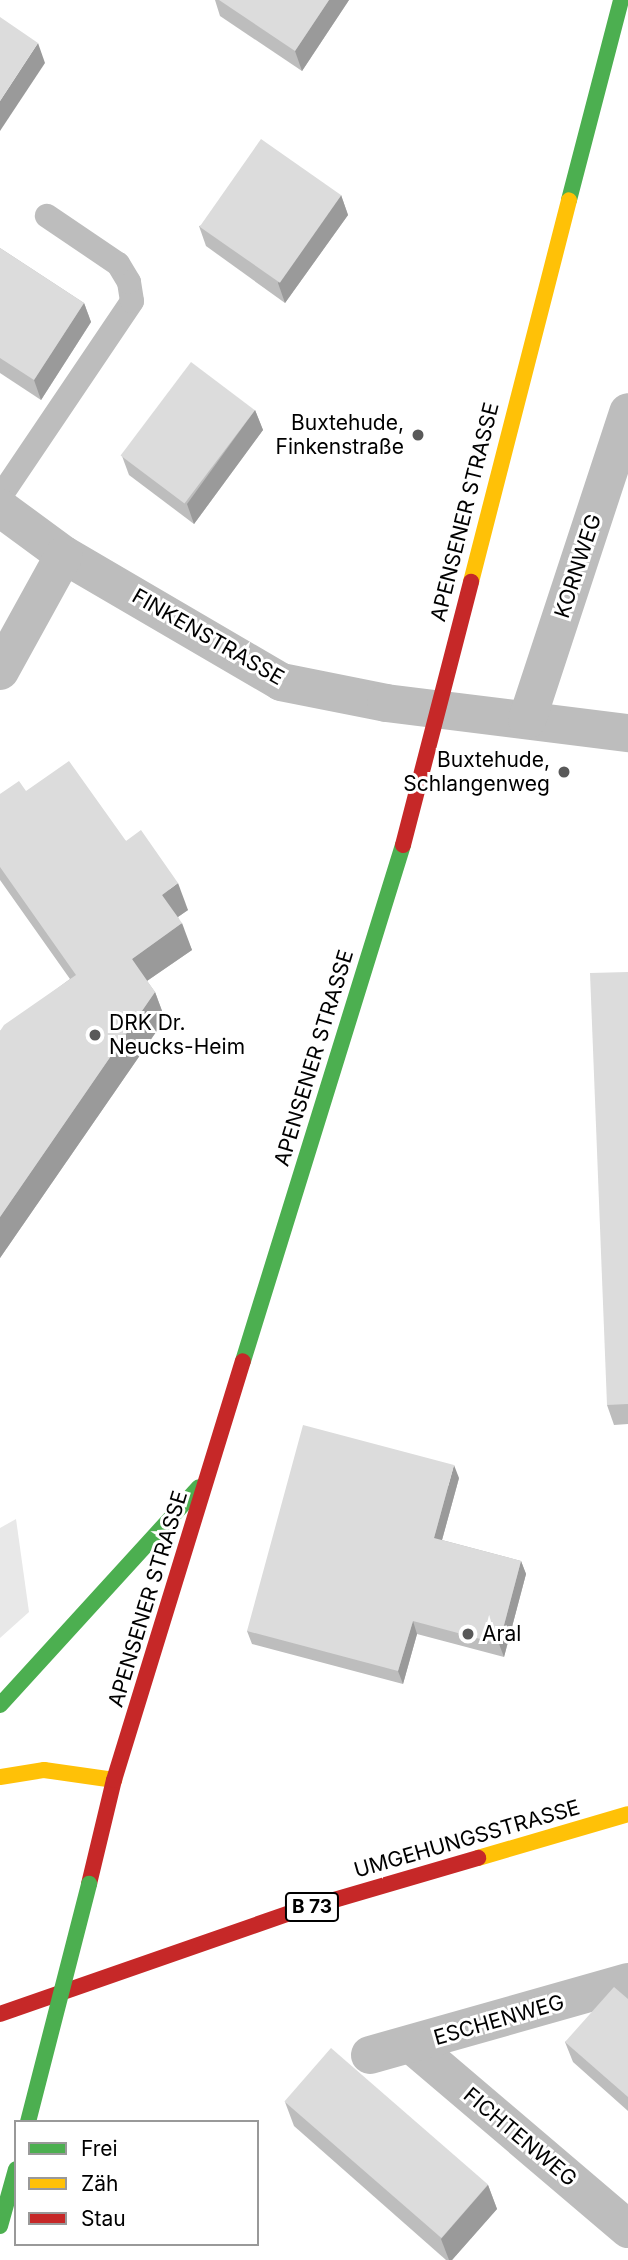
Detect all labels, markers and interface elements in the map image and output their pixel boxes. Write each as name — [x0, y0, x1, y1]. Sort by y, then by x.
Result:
street label: APENSENER STRASSE — [426, 400, 504, 624]
place label: Buxtehude, Finkenstraße — [276, 410, 404, 460]
marker: Buxtehude, Finkenstraße — [410, 427, 426, 443]
street label: KORNWEG — [549, 511, 607, 621]
street label: FINKENSTRASSE — [128, 583, 288, 691]
place label: Buxtehude, Schlangenweg — [403, 747, 550, 797]
marker: Buxtehude, Schlangenweg — [556, 764, 572, 780]
street label: APENSENER STRASSE — [269, 947, 359, 1169]
place label: DRK Dr. Neucks-Heim — [109, 1010, 245, 1060]
marker: DRK Dr. Neucks-Heim — [87, 1027, 103, 1043]
street label: APENSENER STRASSE — [103, 1488, 193, 1710]
place label: Aral — [482, 1621, 521, 1647]
marker: Aral — [460, 1626, 476, 1642]
street label: UMGEHUNGSSTRASSE — [351, 1795, 583, 1883]
road number: B 73 — [284, 1892, 340, 1923]
street label: ESCHENWEG — [431, 1989, 567, 2051]
street label: FICHTENWEG — [458, 2082, 582, 2192]
legend — [14, 2120, 259, 2246]
text: Frei — [81, 2136, 118, 2161]
text: Zäh — [81, 2171, 118, 2196]
text: Stau — [81, 2206, 126, 2231]

